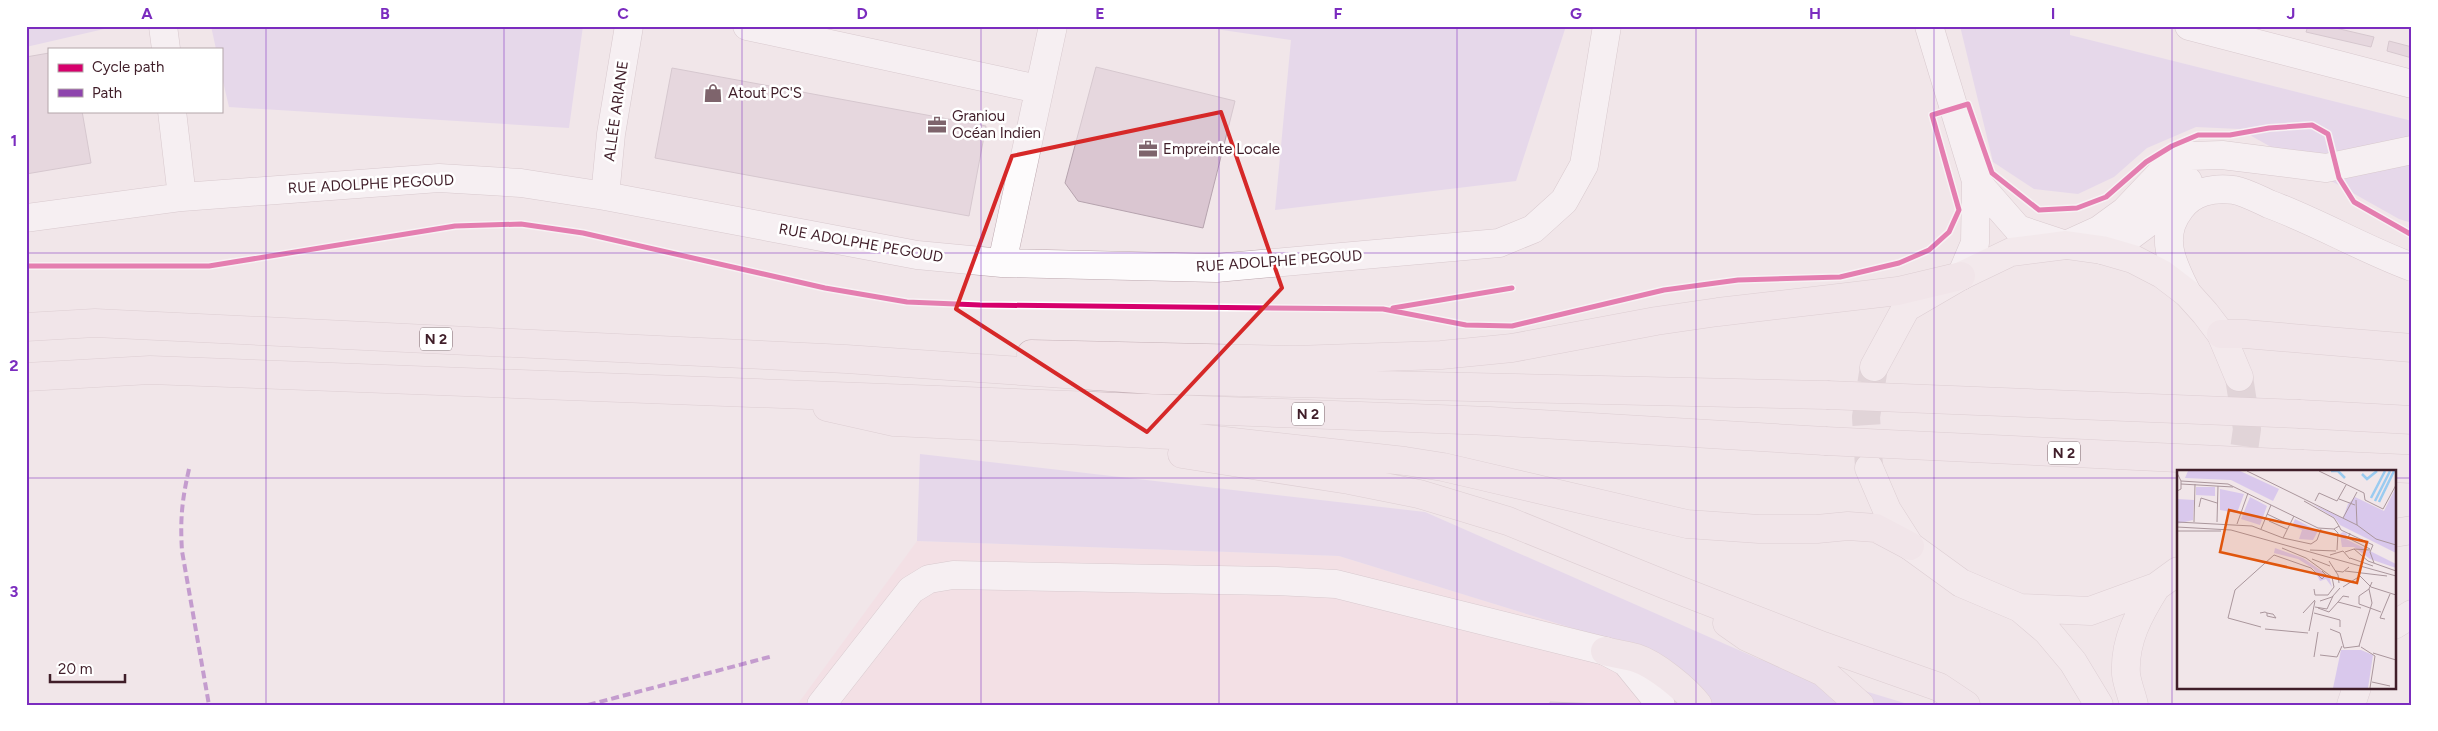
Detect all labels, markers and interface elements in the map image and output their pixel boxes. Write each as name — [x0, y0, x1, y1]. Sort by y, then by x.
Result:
text: A — [141, 4, 153, 23]
text: B — [380, 4, 390, 23]
text: C — [617, 4, 629, 23]
text: D — [856, 4, 868, 23]
text: E — [1095, 4, 1105, 23]
text: F — [1334, 4, 1343, 23]
text: G — [1570, 4, 1582, 23]
text: H — [1809, 4, 1821, 23]
text: I — [2051, 4, 2055, 23]
text: J — [2287, 4, 2295, 23]
legend — [48, 48, 222, 112]
text: Cycle path — [92, 58, 164, 76]
street label: ALLÉE ARIANE — [600, 59, 632, 163]
shop icon: Atout PC'S — [702, 82, 724, 104]
text: Path — [92, 84, 122, 102]
place label: Atout PC'S — [728, 84, 802, 102]
place label: Graniou Océan Indien — [952, 107, 1041, 142]
office icon: Graniou Océan Indien — [926, 114, 948, 136]
text: 1 — [11, 131, 17, 150]
office icon: Empreinte Locale — [1137, 138, 1159, 160]
place label: Empreinte Locale — [1163, 140, 1280, 158]
street label: RUE ADOLPHE PEGOUD — [287, 171, 455, 197]
street label: RUE ADOLPHE PEGOUD — [777, 220, 945, 266]
street label: RUE ADOLPHE PEGOUD — [1195, 246, 1363, 276]
road number: N 2 — [420, 328, 452, 350]
text: 2 — [9, 356, 19, 375]
road number: N 2 — [1292, 402, 1324, 426]
road number: N 2 — [2048, 442, 2080, 464]
inset map — [2177, 470, 2396, 688]
text: 3 — [10, 582, 19, 601]
scale bar — [50, 651, 125, 683]
text: 20 m — [58, 660, 92, 678]

